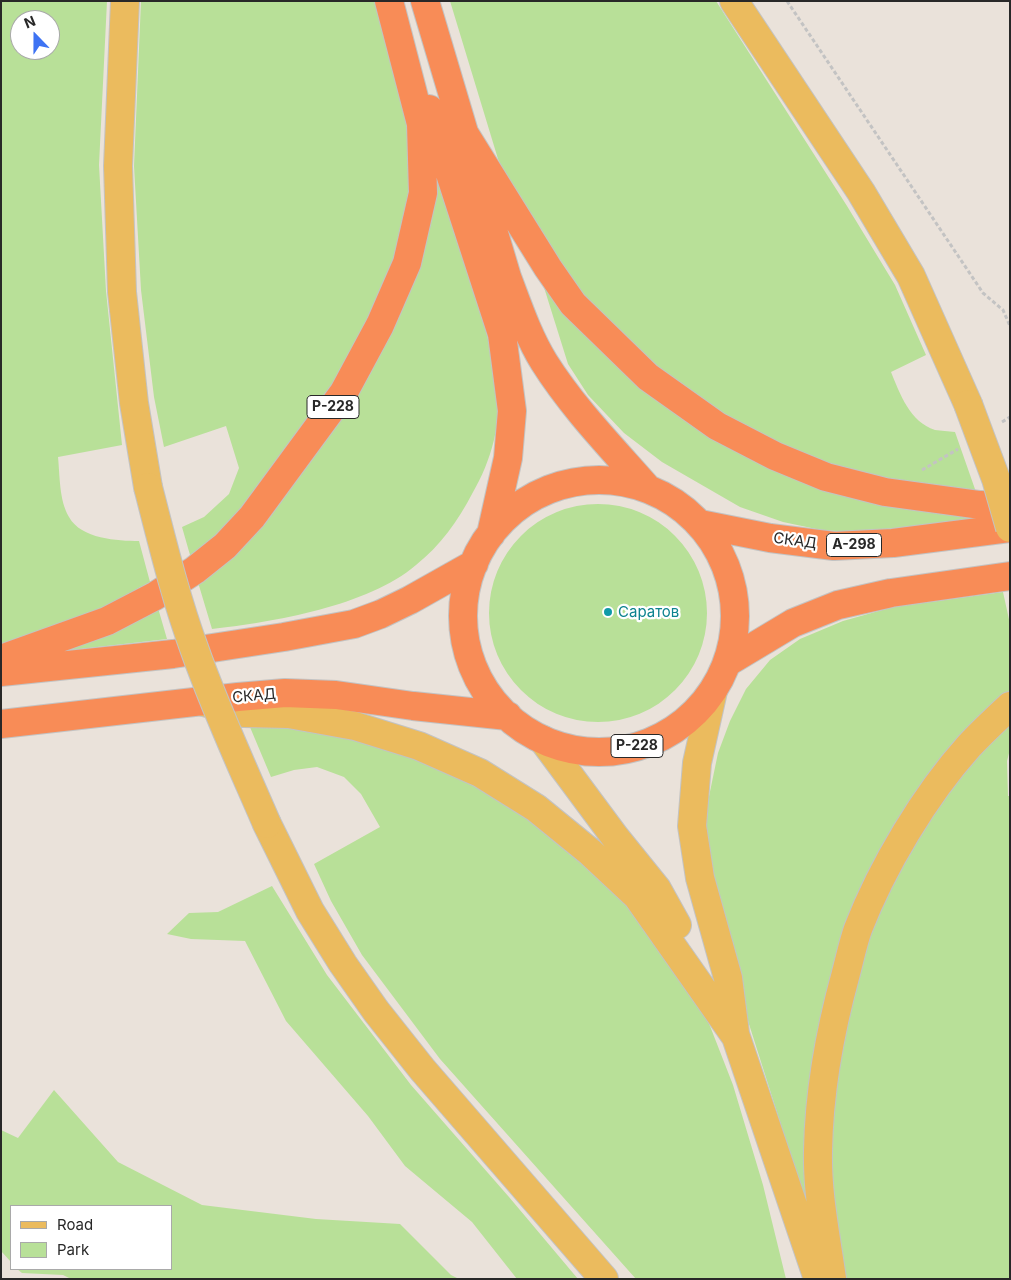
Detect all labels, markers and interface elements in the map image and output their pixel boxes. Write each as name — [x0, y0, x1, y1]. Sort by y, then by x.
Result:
north arrow — [10, 10, 60, 60]
text: N — [21, 12, 38, 31]
road number: Р-228 — [307, 396, 359, 418]
street label: СКАД — [772, 529, 818, 553]
road number: А-298 — [826, 534, 882, 556]
place label: Саратов — [618, 603, 679, 621]
marker: Саратов — [602, 606, 614, 618]
street label: СКАД — [231, 685, 277, 707]
road number: Р-228 — [611, 734, 663, 758]
legend — [10, 1205, 172, 1270]
text: Road — [57, 1215, 93, 1234]
text: Park — [57, 1240, 89, 1259]

